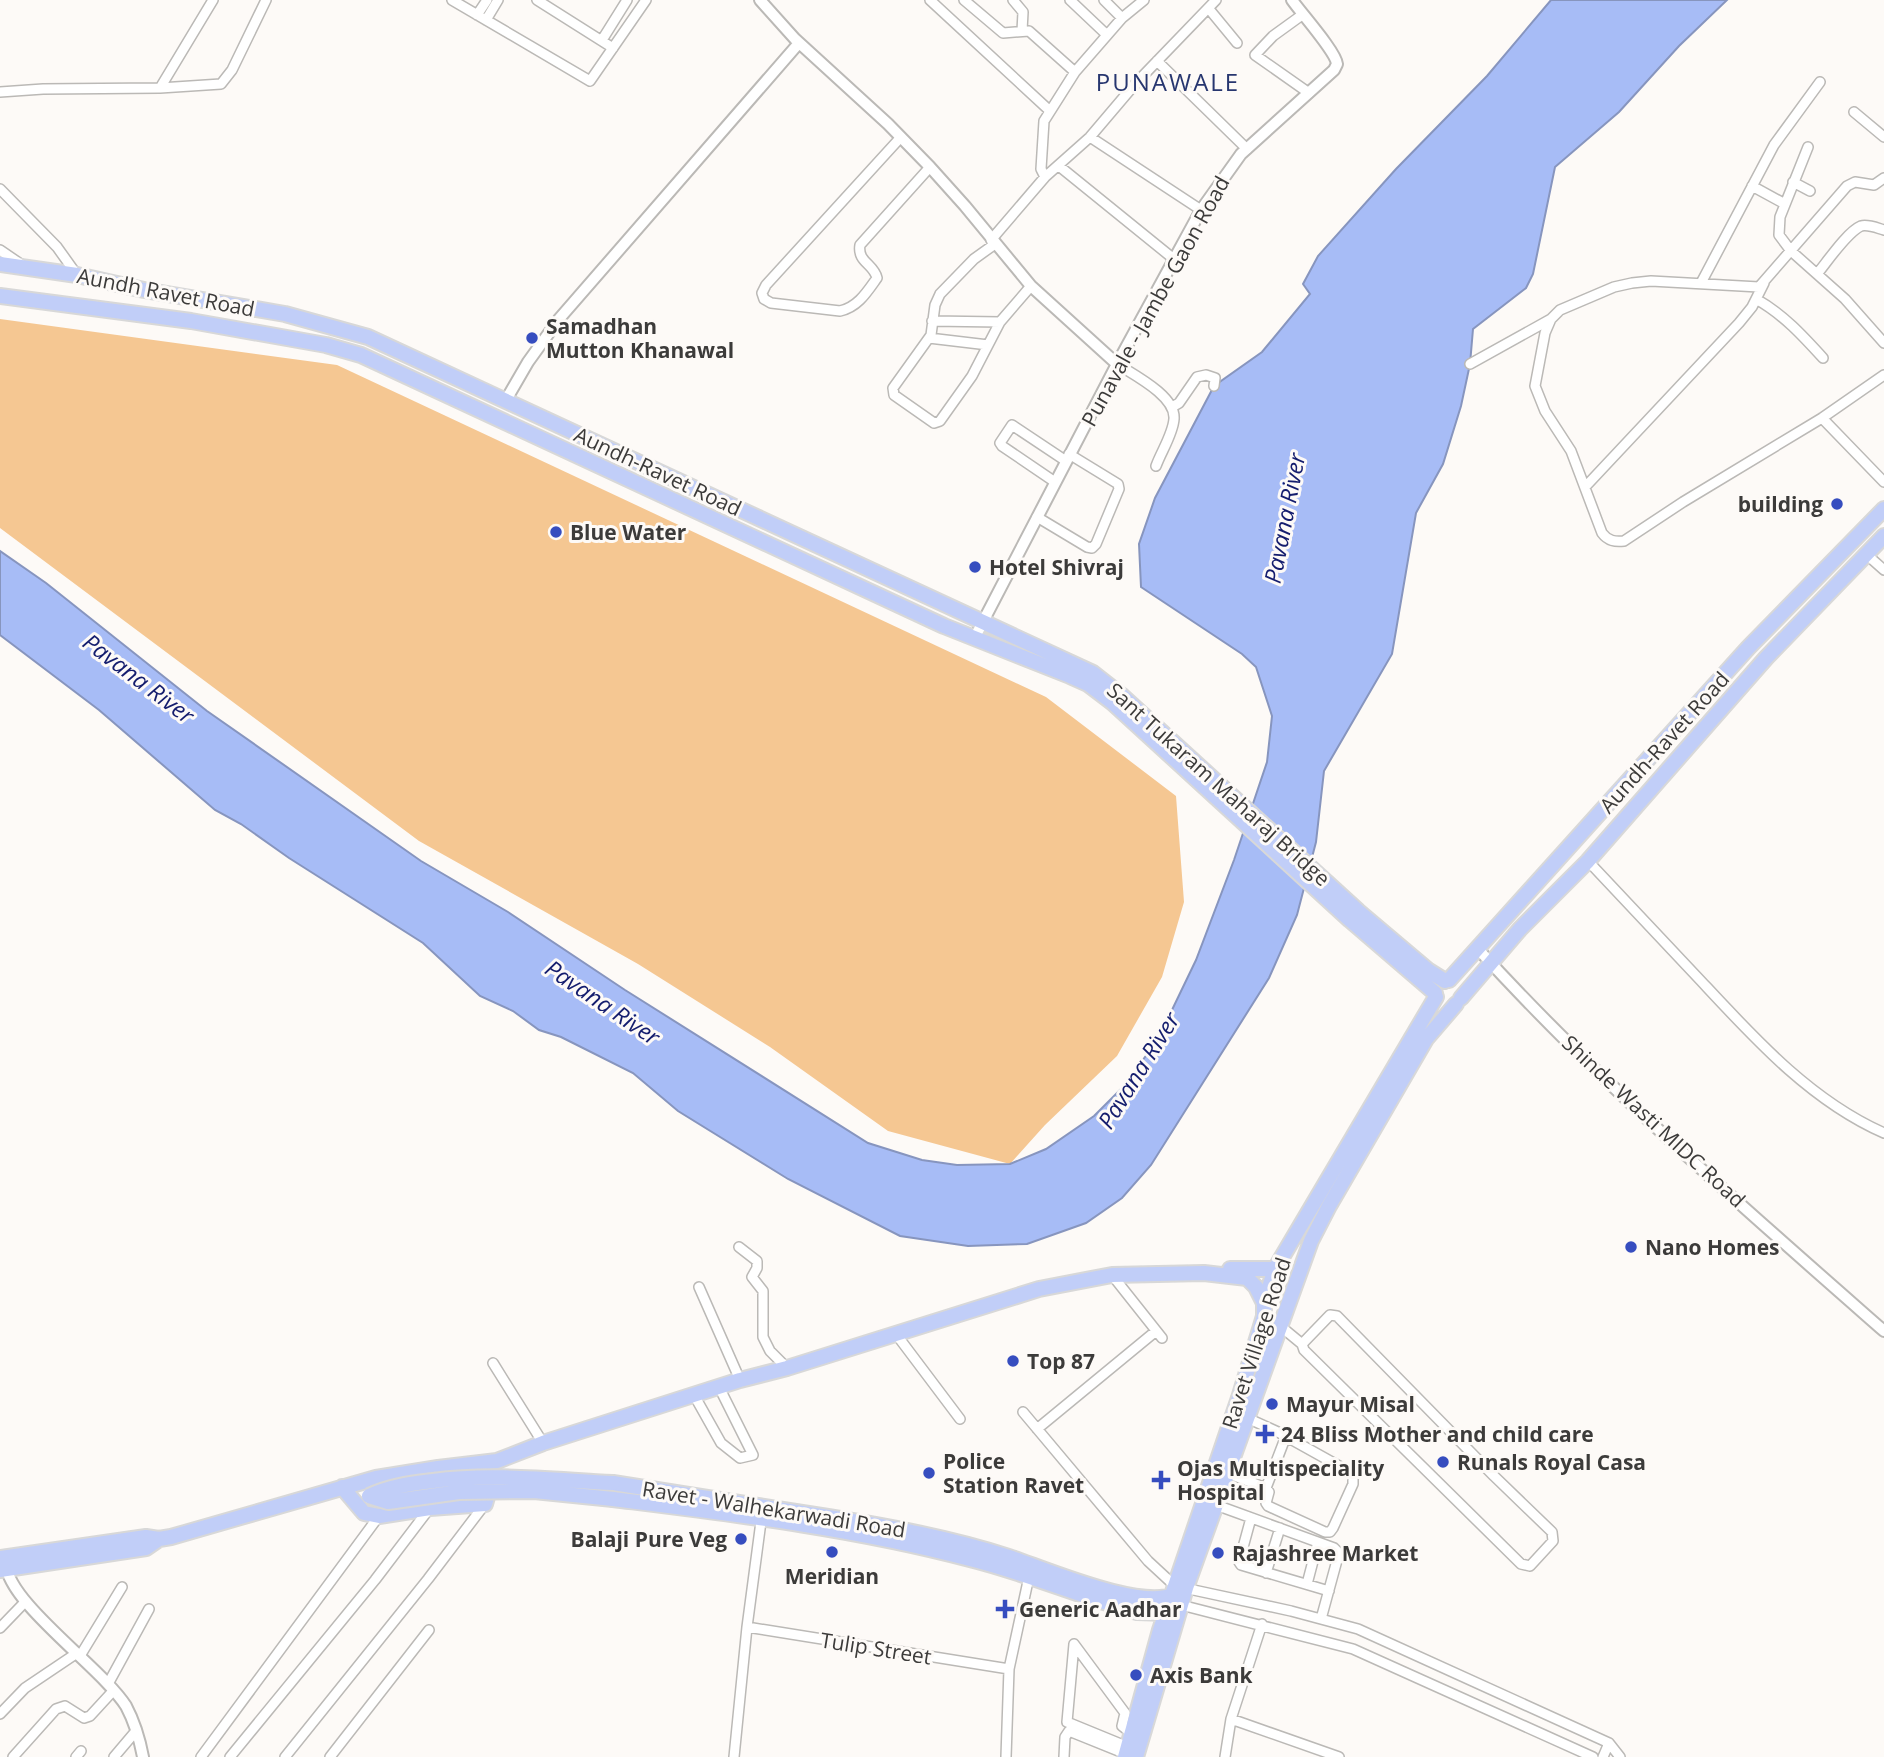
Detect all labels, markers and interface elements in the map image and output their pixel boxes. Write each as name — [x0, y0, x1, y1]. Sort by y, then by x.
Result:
district label: PUNAWALE — [1096, 65, 1240, 98]
street label: Punavale - Jambe Gaon Road — [1074, 171, 1236, 431]
street label: Aundh Ravet Road — [75, 261, 257, 323]
place label: Samadhan Mutton Khanawal — [546, 312, 734, 364]
marker: Samadhan Mutton Khanawal — [524, 330, 540, 346]
street label: Aundh-Ravet Road — [570, 420, 746, 522]
water label: Pavana River — [1256, 449, 1312, 586]
place label: building — [1738, 490, 1823, 518]
marker: building — [1829, 496, 1845, 512]
place label: Blue Water — [570, 518, 687, 546]
marker: Blue Water — [548, 524, 564, 540]
place label: Hotel Shivraj — [989, 553, 1124, 581]
marker: Hotel Shivraj — [967, 559, 983, 575]
water label: Pavana River — [77, 626, 202, 731]
street label: Aundh-Ravet Road — [1593, 665, 1735, 819]
street label: Sant Tukaram Maharaj Bridge — [1102, 676, 1336, 892]
water label: Pavana River — [539, 952, 667, 1053]
water label: Pavana River — [1089, 1005, 1187, 1134]
street label: Shinde Wasti MIDC Road — [1556, 1029, 1752, 1213]
place label: Nano Homes — [1645, 1233, 1780, 1261]
marker: Nano Homes — [1623, 1239, 1639, 1255]
street label: Ravet Village Road — [1215, 1254, 1297, 1432]
place label: Top 87 — [1027, 1347, 1095, 1375]
marker: Top 87 — [1005, 1353, 1021, 1369]
place label: Mayur Misal — [1286, 1390, 1415, 1418]
marker: Mayur Misal — [1264, 1396, 1280, 1412]
place label: 24 Bliss Mother and child care — [1281, 1420, 1594, 1448]
marker: 24 Bliss Mother and child care — [1255, 1424, 1275, 1444]
place label: Police Station Ravet — [943, 1447, 1084, 1499]
place label: Runals Royal Casa — [1457, 1448, 1646, 1476]
place label: Ojas Multispeciality Hospital — [1177, 1454, 1384, 1506]
marker: Runals Royal Casa — [1435, 1454, 1451, 1470]
marker: Police Station Ravet — [921, 1465, 937, 1481]
marker: Ojas Multispeciality Hospital — [1151, 1470, 1171, 1490]
street label: Ravet - Walhekarwadi Road — [640, 1474, 908, 1544]
place label: Balaji Pure Veg — [571, 1525, 727, 1553]
marker: Balaji Pure Veg — [733, 1531, 749, 1547]
place label: Rajashree Market — [1232, 1539, 1418, 1567]
marker: Meridian — [824, 1544, 840, 1560]
marker: Rajashree Market — [1210, 1545, 1226, 1561]
place label: Meridian — [785, 1562, 879, 1590]
place label: Generic Aadhar — [1019, 1595, 1182, 1623]
marker: Generic Aadhar — [997, 1601, 1013, 1617]
street label: Tulip Street — [818, 1625, 934, 1671]
place label: Axis Bank — [1150, 1661, 1254, 1689]
marker: Axis Bank — [1128, 1667, 1144, 1683]

